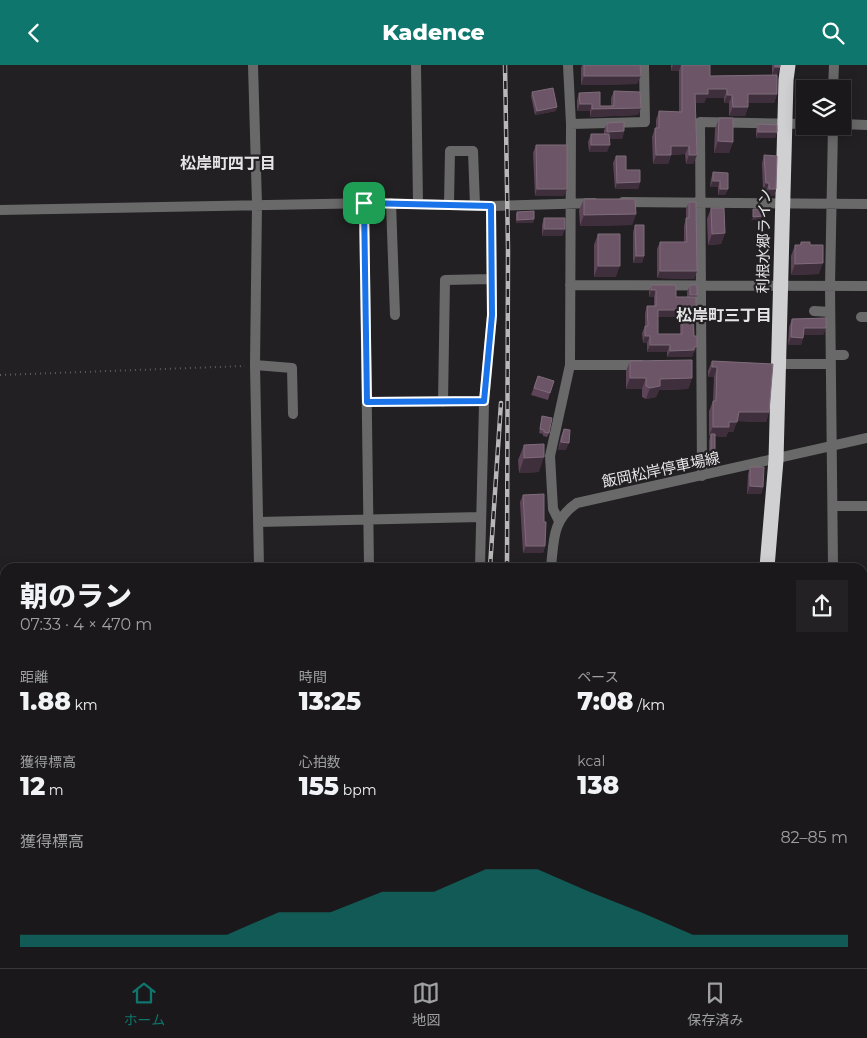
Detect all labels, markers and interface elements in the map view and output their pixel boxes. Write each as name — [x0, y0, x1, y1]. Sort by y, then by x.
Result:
icon: back — [20, 19, 48, 47]
text: Kadence — [382, 19, 485, 46]
icon: search — [819, 19, 847, 47]
map controls — [796, 80, 851, 135]
button: layers — [796, 80, 851, 135]
district label: 松岸町四丁目 — [180, 154, 276, 173]
pin — [343, 182, 385, 224]
street label: 利根水郷ライン — [753, 188, 774, 294]
icon: arrive — [350, 189, 378, 217]
district label: 松岸町三丁目 — [676, 306, 772, 325]
street label: 飯岡松岸停車場線 — [600, 448, 722, 491]
text: 朝のラン — [20, 579, 132, 613]
button: share — [796, 580, 848, 632]
text: 07:33 · 4 × 470 m — [20, 615, 152, 634]
text: 距離 — [20, 668, 48, 686]
text: 時間 — [299, 668, 327, 686]
text: ペース — [577, 668, 619, 686]
text: 1.88 — [20, 686, 71, 716]
text: 13:25 — [299, 686, 361, 716]
text: 7:08 — [577, 686, 634, 716]
text: km — [71, 696, 98, 714]
text: /km — [634, 696, 665, 714]
text: kcal — [577, 752, 605, 770]
text: 獲得標高 — [20, 753, 76, 771]
text: 心拍数 — [299, 753, 341, 771]
text: 138 — [577, 770, 619, 800]
text: 12 — [20, 771, 45, 801]
text: 155 — [299, 771, 339, 801]
text: m — [45, 781, 64, 799]
text: bpm — [339, 781, 377, 799]
text: 82–85 m — [780, 828, 848, 847]
text: 獲得標高 — [20, 832, 84, 851]
tab: ホーム — [124, 979, 165, 1029]
tab: 地図 — [412, 979, 440, 1029]
tab: 保存済み — [687, 979, 743, 1029]

